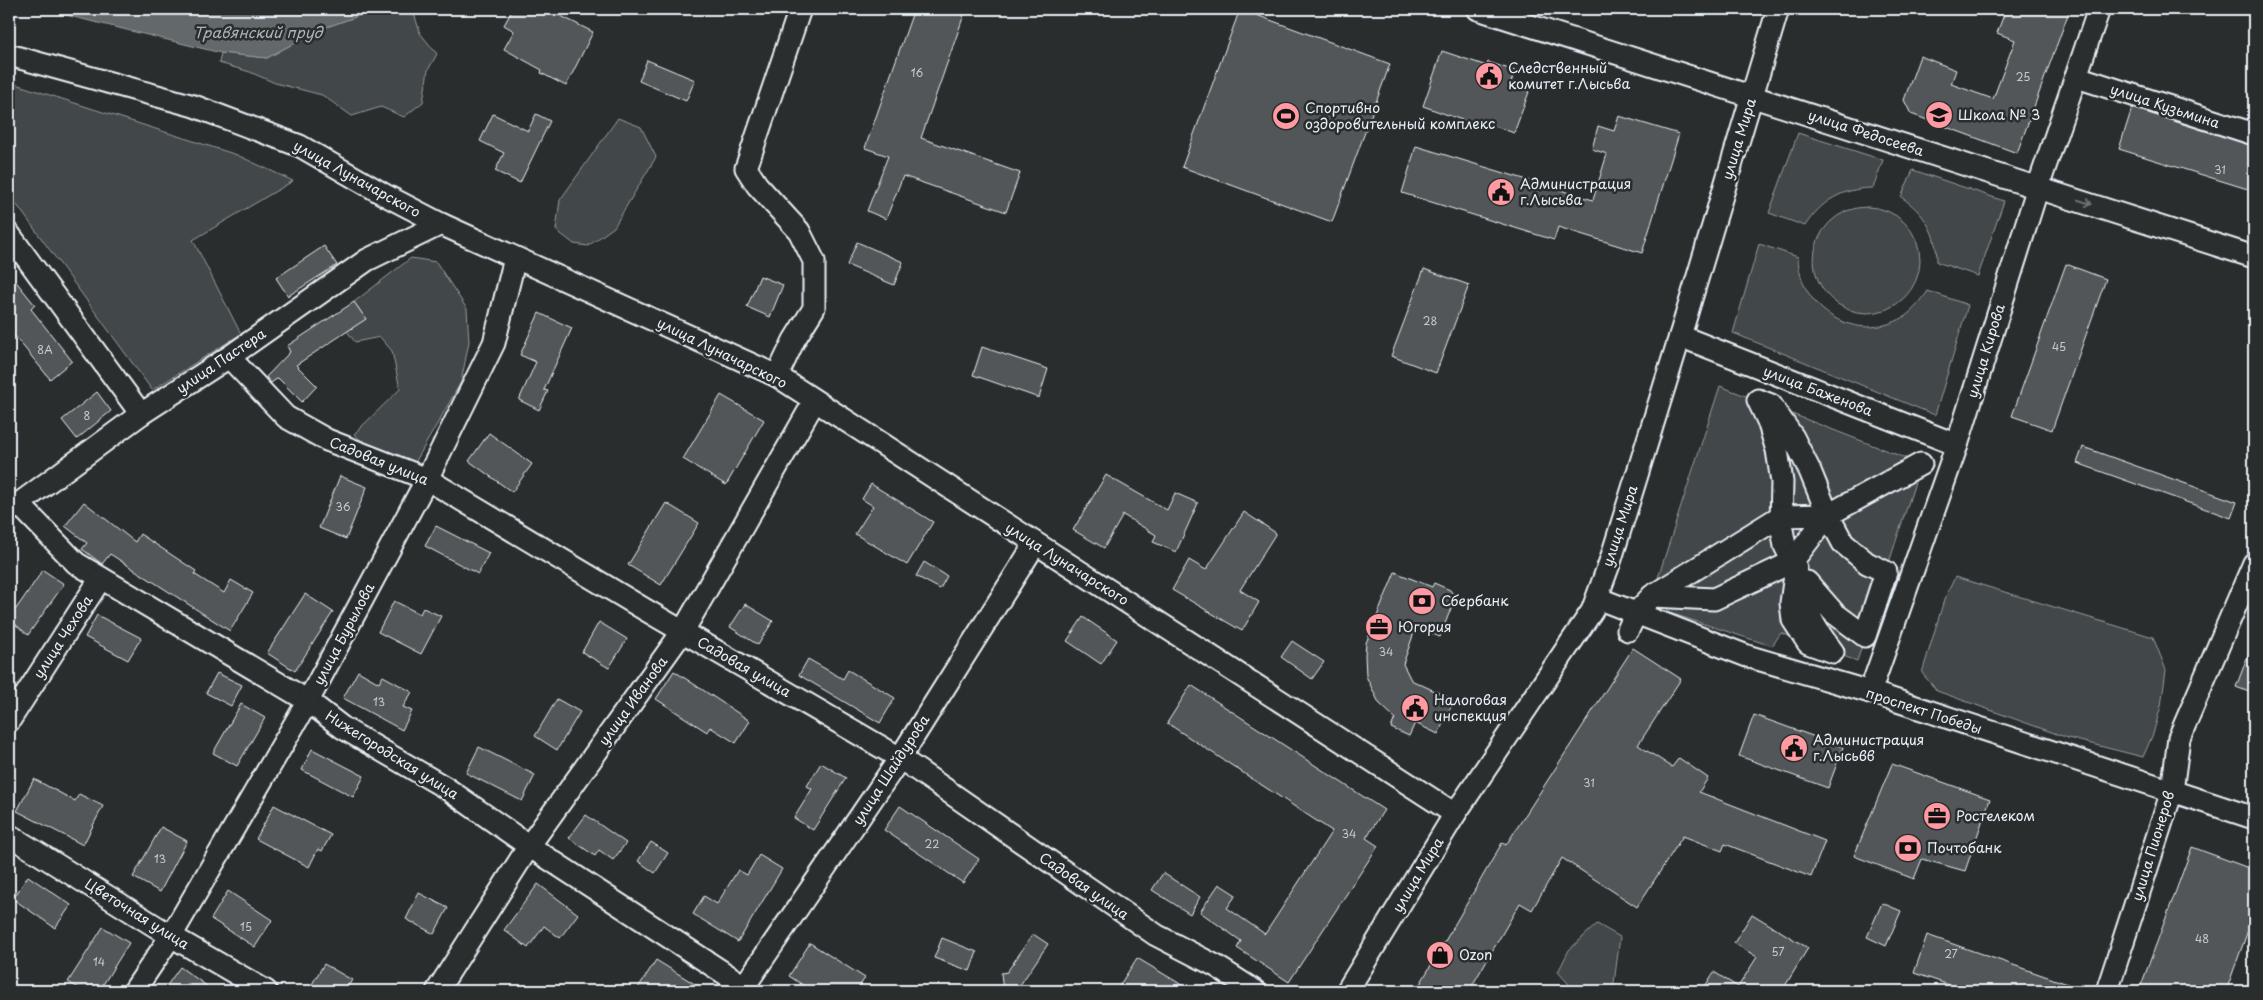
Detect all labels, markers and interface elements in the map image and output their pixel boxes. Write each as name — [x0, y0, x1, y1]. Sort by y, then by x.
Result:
water label: Травянский пруд — [193, 20, 324, 43]
place label: Следственный комитет г.Лысьва — [1508, 57, 1630, 94]
public building icon: Следственный комитет г.Лысьва — [1474, 61, 1504, 91]
house number: 16 — [911, 64, 924, 81]
house number: 25 — [2016, 68, 2030, 85]
street label: улица Кузьмина — [2108, 78, 2223, 133]
street label: улица Мира — [1716, 95, 1761, 182]
place label: Спортивно оздоровительный комплекс — [1305, 97, 1495, 134]
school or university icon: Школа № 3 — [1924, 100, 1954, 130]
sports icon: Спортивно оздоровительный комплекс — [1271, 101, 1301, 131]
street label: улица Федосеева — [1806, 104, 1927, 161]
place label: Школа № 3 — [1958, 104, 2040, 125]
street label: улица Луначарского — [290, 135, 425, 222]
house number: 31 — [2214, 161, 2226, 178]
place label: Администрация г.Лысьва — [1520, 173, 1631, 210]
public building icon: Администрация г.Лысьва — [1486, 177, 1516, 207]
one-way arrow — [2076, 198, 2092, 207]
street label: улица Кирова — [1961, 301, 2010, 401]
street label: улица Луначарского — [654, 312, 791, 393]
house number: 28 — [1423, 312, 1437, 329]
street label: улица Пастера — [172, 323, 270, 398]
house number: 45 — [2052, 338, 2066, 355]
house number: 8А — [37, 341, 53, 358]
street label: улица Баженова — [1760, 360, 1876, 421]
house number: 8 — [84, 407, 91, 424]
street label: Садовая улица — [326, 431, 432, 490]
street label: улица Мира — [1597, 482, 1643, 569]
house number: 36 — [336, 498, 351, 515]
street label: улица Луначарского — [1001, 517, 1133, 610]
street label: улица Бурылова — [308, 579, 379, 689]
bank icon: Сбербанк — [1407, 586, 1437, 616]
place label: Сбербанк — [1441, 590, 1509, 611]
street label: улица Чехова — [28, 591, 98, 682]
office icon: Югория — [1364, 612, 1394, 642]
place label: Югория — [1398, 616, 1452, 637]
street label: Садовая улица — [693, 631, 795, 702]
house number: 34 — [1379, 643, 1393, 660]
street label: улица Иванова — [593, 652, 672, 750]
street label: проспект Победы — [1864, 682, 1985, 739]
place label: Налоговая инспекция — [1434, 689, 1507, 726]
house number: 13 — [373, 693, 385, 710]
public building icon: Налоговая инспекция — [1400, 693, 1430, 723]
street label: Нижегородская улица — [322, 705, 463, 804]
street label: улица Шайдурова — [847, 710, 934, 829]
place label: Администрация г.Лысьвв — [1813, 729, 1924, 766]
public building icon: Администрация г.Лысьвв — [1779, 733, 1809, 763]
house number: 31 — [1583, 774, 1595, 791]
street label: улица Пионеров — [2126, 788, 2179, 903]
office icon: Ростелеком — [1922, 801, 1952, 831]
place label: Ростелеком — [1956, 805, 2035, 826]
house number: 34 — [1342, 825, 1356, 842]
street label: улица Мира — [1387, 833, 1448, 916]
bank icon: Почтобанк — [1893, 833, 1923, 863]
house number: 22 — [925, 835, 939, 852]
place label: Почтобанк — [1927, 837, 2002, 858]
street label: Садовая улица — [1035, 847, 1134, 925]
house number: 13 — [154, 850, 166, 867]
street label: Цветочная улица — [81, 873, 194, 954]
house number: 15 — [240, 918, 252, 935]
house number: 48 — [2195, 930, 2209, 947]
shop icon: Ozon — [1425, 940, 1455, 970]
house number: 57 — [1771, 943, 1785, 960]
place label: Ozon — [1459, 944, 1492, 965]
house number: 27 — [1944, 945, 1958, 962]
house number: 14 — [93, 953, 105, 970]

